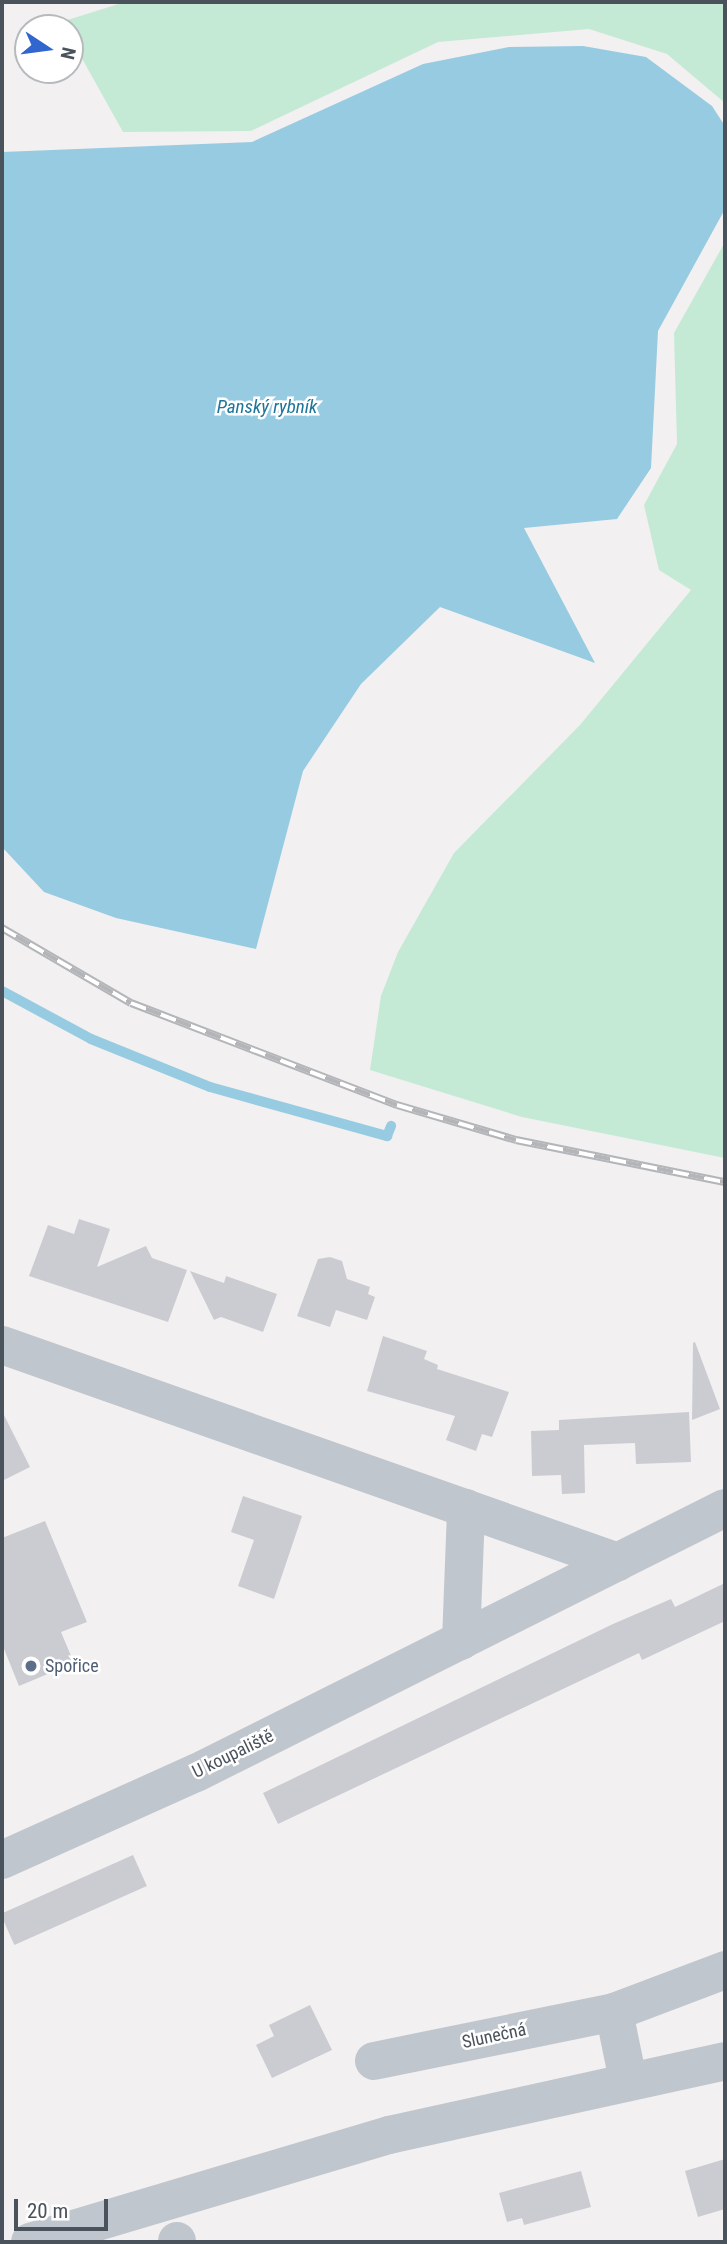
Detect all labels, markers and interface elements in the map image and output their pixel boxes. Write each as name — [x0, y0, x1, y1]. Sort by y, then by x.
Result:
north arrow — [14, 14, 84, 84]
text: N — [55, 45, 81, 62]
water label: Panský rybník — [217, 396, 317, 418]
place label: Spořice — [45, 1655, 99, 1677]
marker: Spořice — [23, 1658, 39, 1674]
street label: U koupaliště — [189, 1725, 277, 1783]
street label: Slunečná — [460, 2019, 528, 2053]
scale bar — [18, 2184, 112, 2228]
text: 20 m — [27, 2199, 68, 2223]

